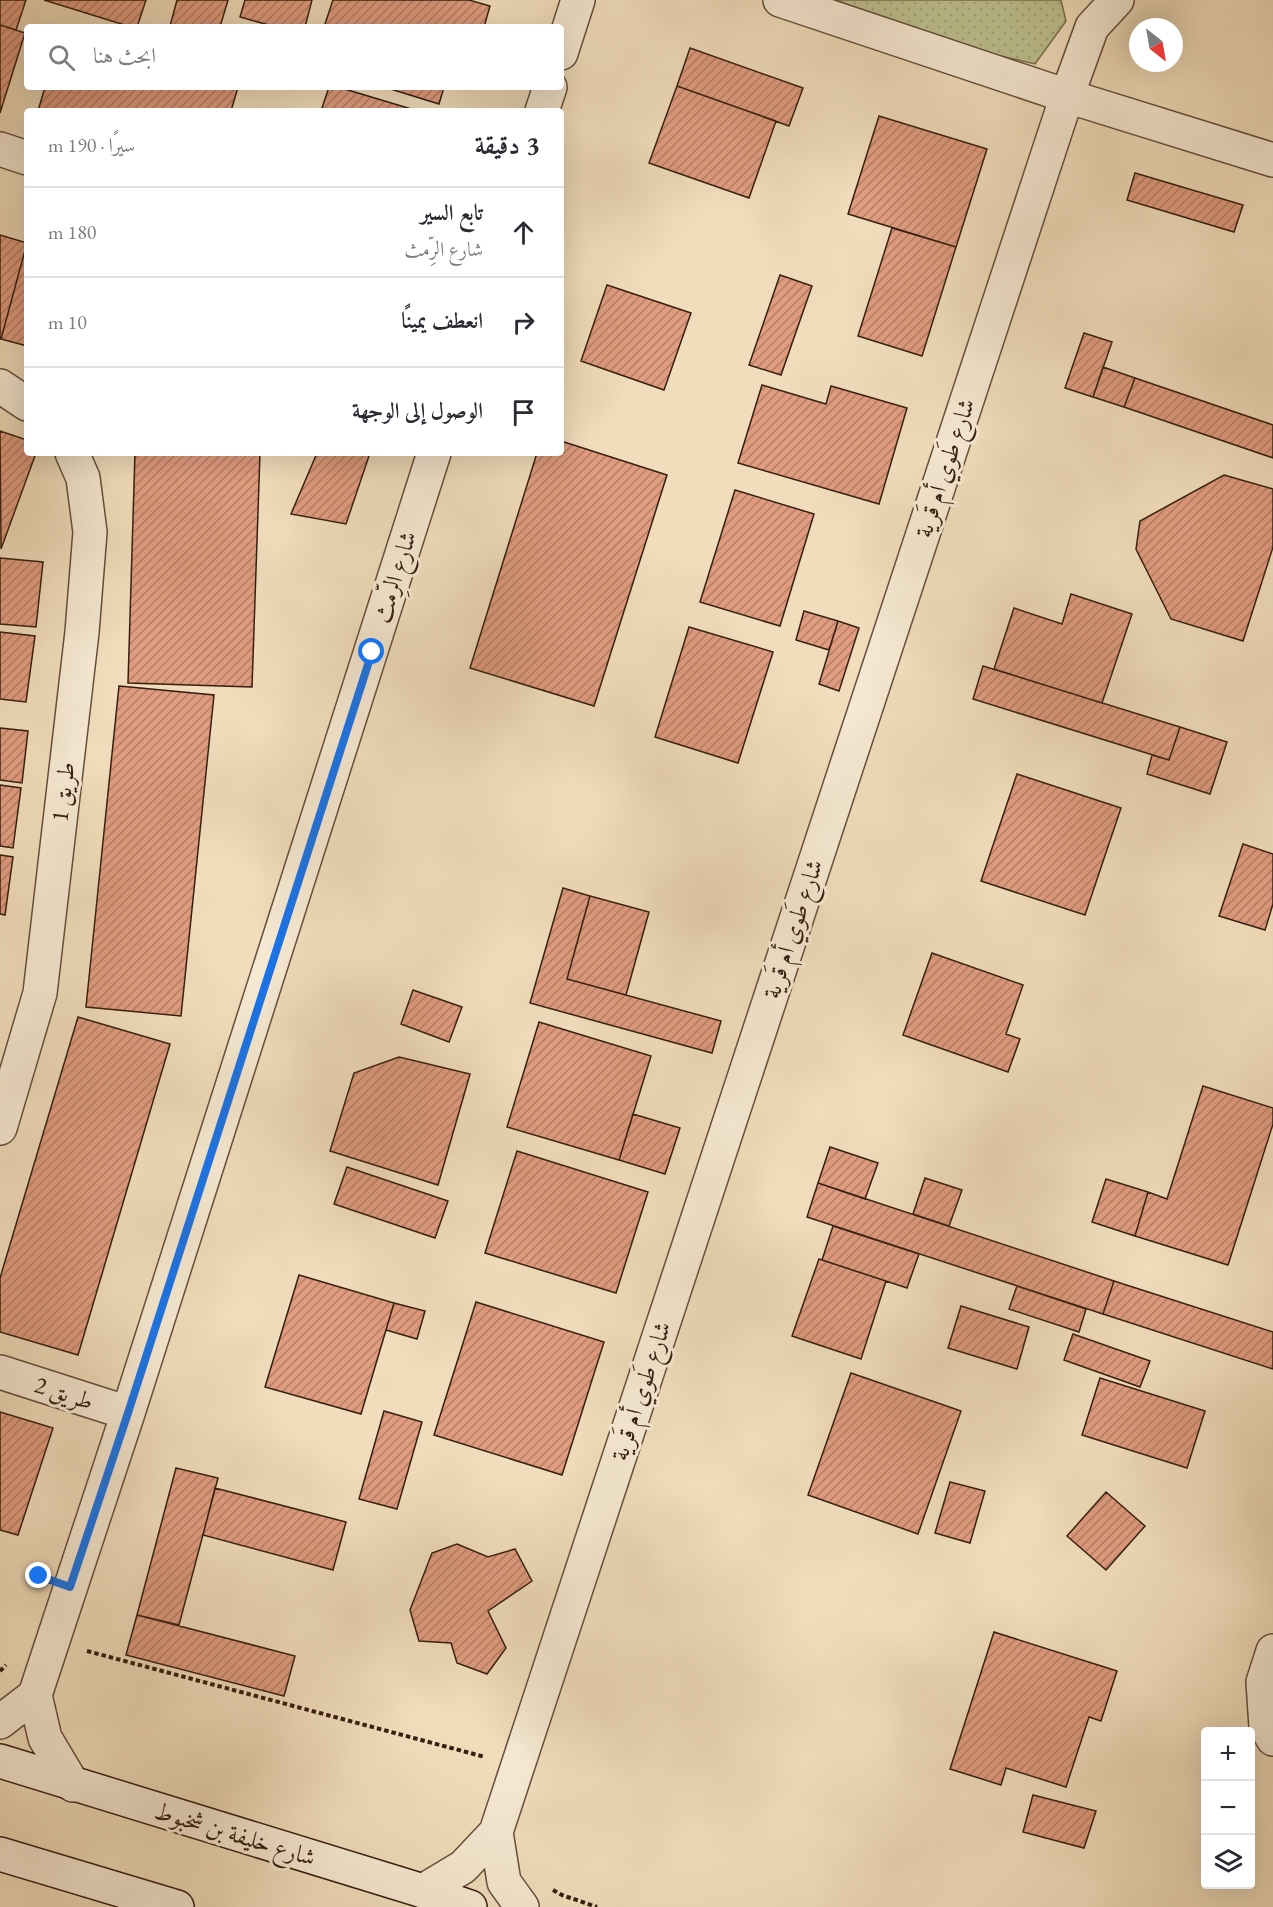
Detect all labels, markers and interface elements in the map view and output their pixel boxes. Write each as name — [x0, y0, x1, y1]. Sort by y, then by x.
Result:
north arrow — [1129, 18, 1183, 72]
search box — [24, 24, 564, 90]
icon: search — [45, 41, 78, 74]
text: ابحث هنا — [93, 41, 156, 70]
text: 3 دقيقة — [475, 128, 540, 162]
text: سيرًا · 190 m — [48, 132, 135, 158]
text: تابع السير — [420, 198, 483, 227]
icon: ahead — [507, 216, 540, 249]
text: 180 m — [48, 219, 96, 245]
text: شارع الرِّمث — [404, 236, 483, 262]
text: انعطف يمينًا — [401, 306, 483, 335]
icon: right — [507, 306, 540, 339]
text: 10 m — [48, 309, 87, 335]
street label: شارع طَوي أم قَرية — [906, 394, 987, 543]
text: الوصول إلى الوجهة — [352, 396, 483, 425]
icon: arrive — [507, 396, 540, 429]
street label: شارع الرِّمث — [366, 527, 428, 628]
route start — [358, 638, 384, 664]
street label: طريق 1 — [43, 760, 82, 824]
street label: شارع طَوي أم قَرية — [754, 855, 835, 1004]
street label: شارع طَوي أم قَرية — [602, 1317, 683, 1466]
street label: طريق 2 — [31, 1368, 98, 1417]
route end — [25, 1562, 51, 1588]
map controls — [1201, 1727, 1255, 1889]
button: + — [1201, 1727, 1255, 1781]
button: − — [1201, 1781, 1255, 1835]
street label: شارع خليفة بن شخبوط — [149, 1794, 320, 1878]
button: layers — [1201, 1835, 1255, 1889]

